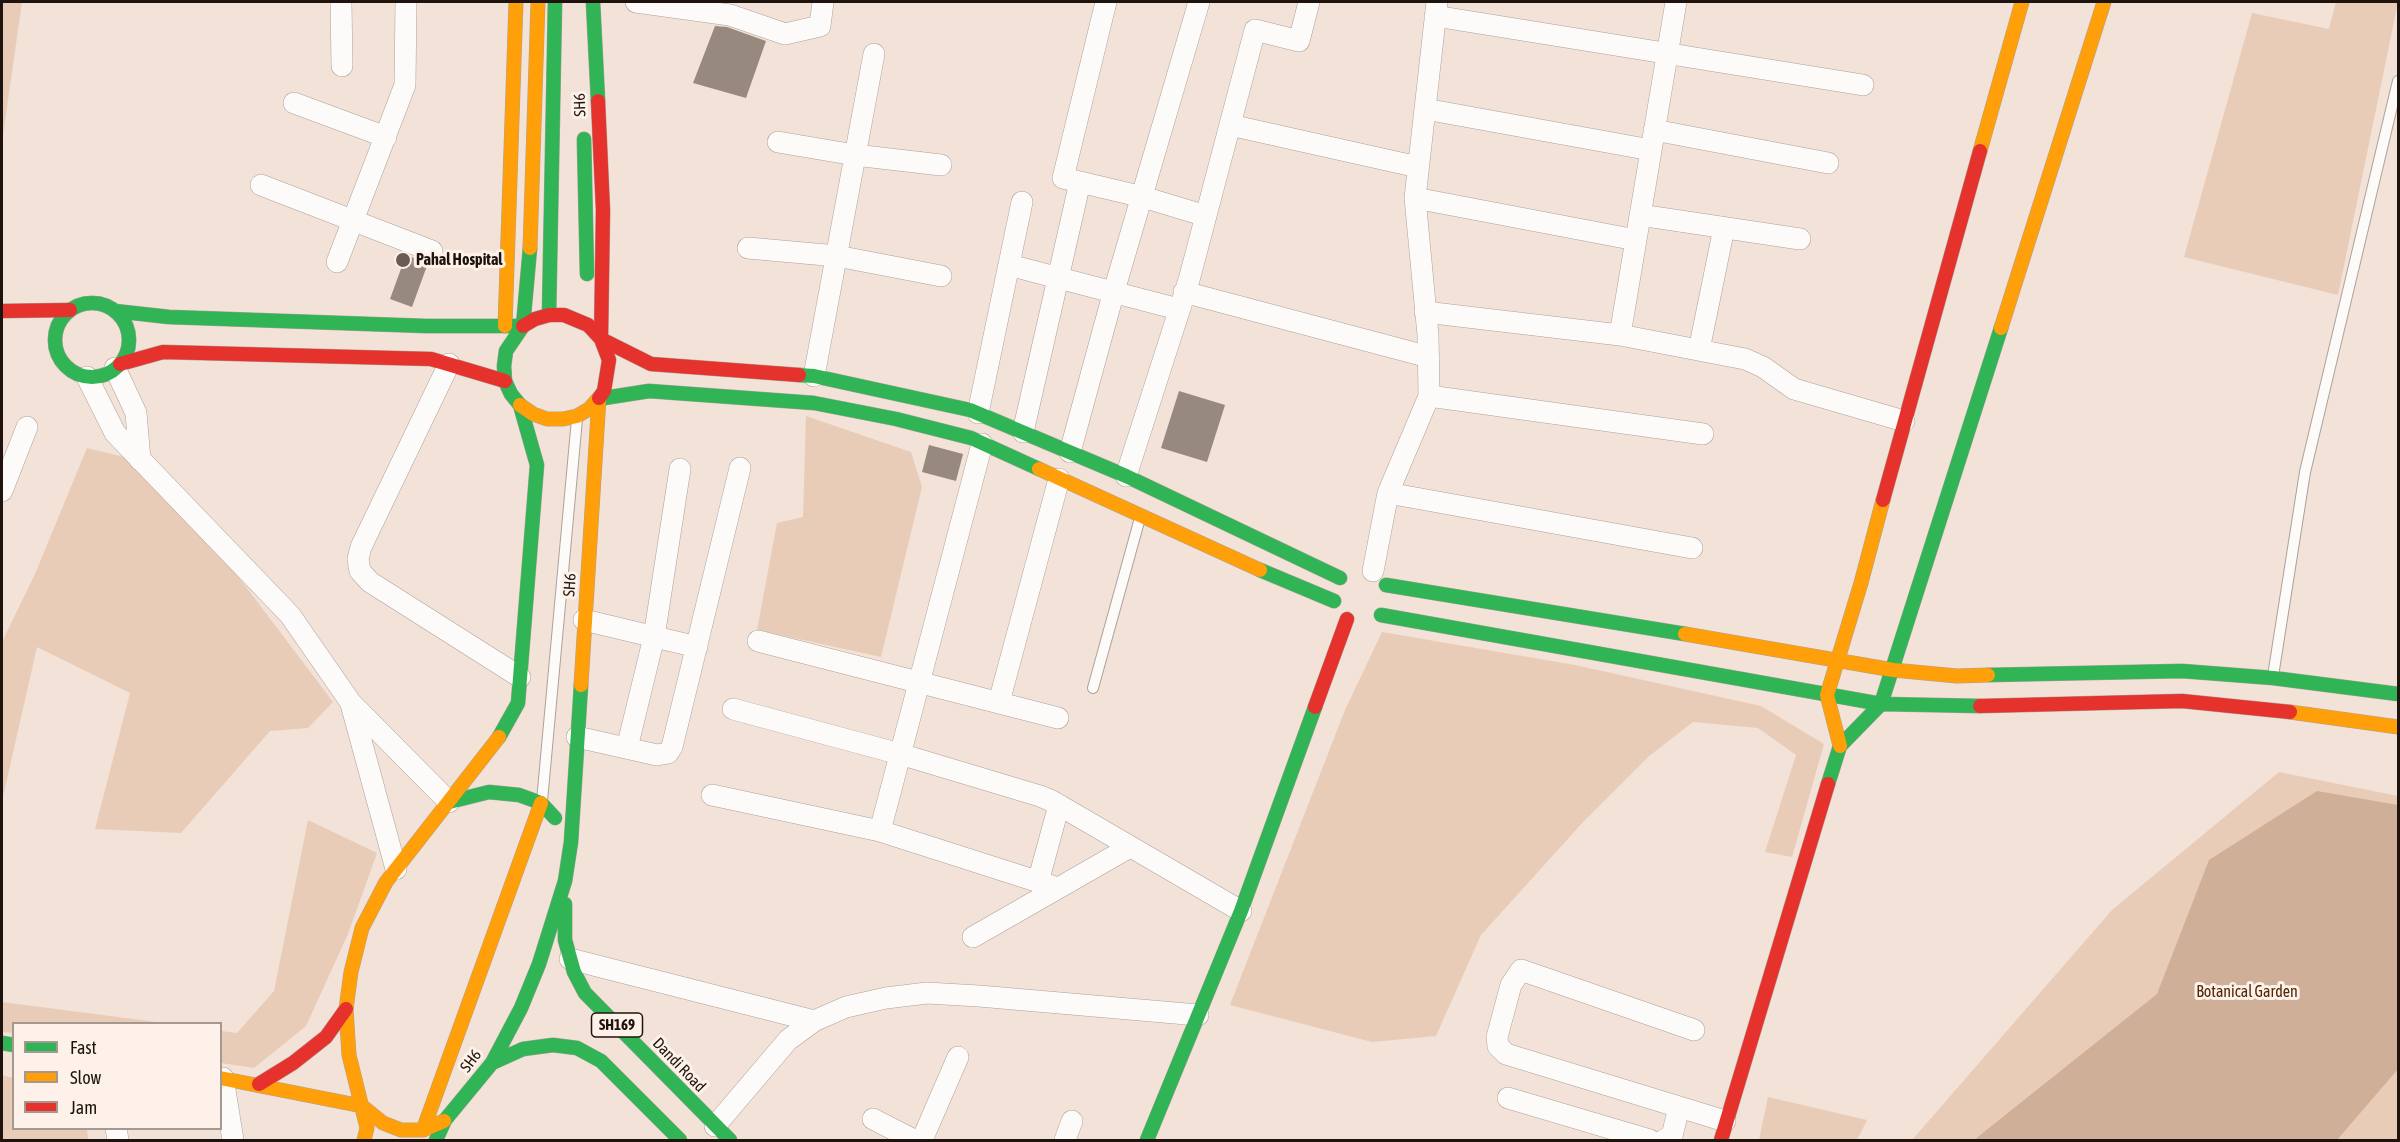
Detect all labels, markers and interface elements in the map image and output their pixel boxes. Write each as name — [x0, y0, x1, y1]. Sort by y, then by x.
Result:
street label: SH6 — [570, 93, 590, 117]
place label: Pahal Hospital — [416, 250, 503, 270]
marker: Pahal Hospital — [394, 251, 412, 269]
street label: SH6 — [560, 573, 580, 597]
park label: Botanical Garden — [2196, 982, 2298, 1002]
road number: SH169 — [592, 1013, 642, 1037]
legend — [12, 1022, 222, 1130]
street label: Dandi Road — [648, 1034, 710, 1096]
text: Fast — [70, 1037, 97, 1058]
street label: SH6 — [456, 1046, 486, 1076]
text: Slow — [70, 1067, 101, 1088]
text: Jam — [70, 1097, 97, 1118]

